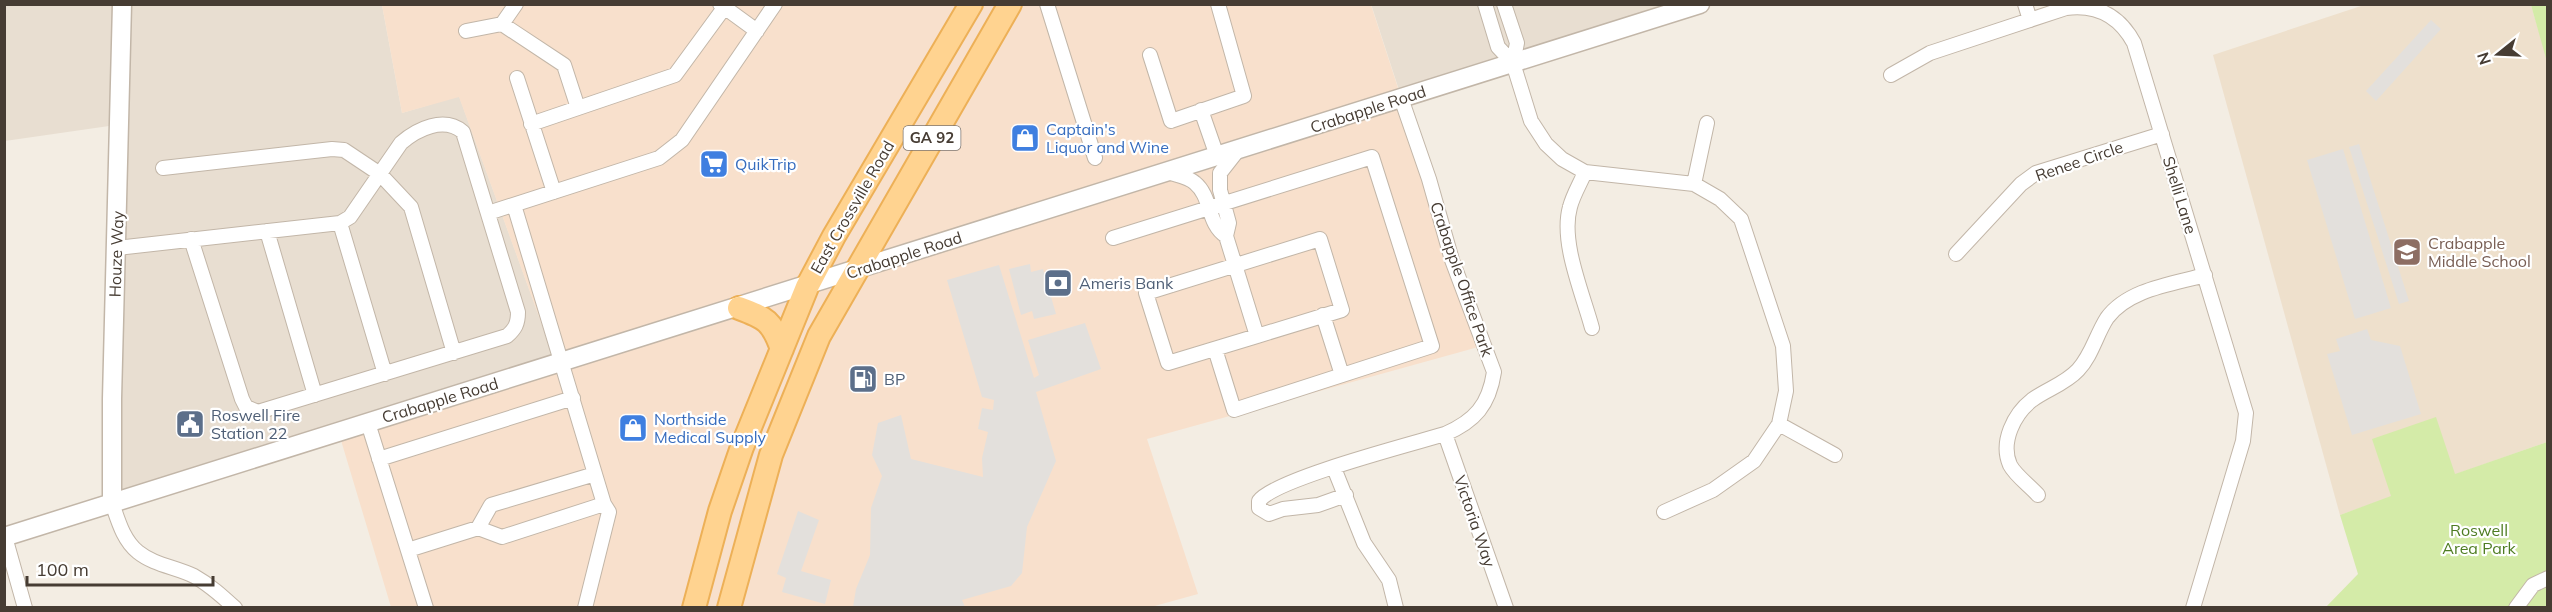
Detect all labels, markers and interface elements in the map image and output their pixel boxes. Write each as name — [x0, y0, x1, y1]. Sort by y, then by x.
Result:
north arrow — [2468, 24, 2528, 84]
text: N — [2472, 50, 2495, 67]
street label: Crabapple Road — [1308, 81, 1428, 137]
place label: Captain's Liquor and Wine — [1046, 119, 1169, 157]
shop icon: Captain's Liquor and Wine — [1009, 122, 1041, 154]
road number: GA 92 — [904, 126, 960, 150]
street label: East Crossville Road — [806, 137, 898, 277]
street label: Renee Circle — [2033, 137, 2125, 185]
supermarket icon: QuikTrip — [698, 148, 730, 180]
place label: QuikTrip — [735, 154, 796, 174]
street label: Shelli Lane — [2159, 154, 2201, 236]
street label: Crabapple Office Park — [1426, 199, 1498, 360]
street label: Houze Way — [104, 210, 128, 298]
street label: Crabapple Road — [844, 227, 964, 283]
place label: Crabapple Middle School — [2428, 233, 2531, 271]
school or university icon: Crabapple Middle School — [2391, 236, 2423, 268]
bank icon: Ameris Bank — [1042, 267, 1074, 299]
place label: Ameris Bank — [1079, 273, 1174, 293]
fuel station icon: BP — [847, 363, 879, 395]
place label: BP — [884, 369, 905, 389]
street label: Crabapple Road — [379, 373, 501, 427]
place label: Roswell Fire Station 22 — [211, 405, 300, 443]
public building icon: Roswell Fire Station 22 — [174, 408, 206, 440]
place label: Northside Medical Supply — [654, 409, 766, 447]
shop icon: Northside Medical Supply — [617, 412, 649, 444]
street label: Victoria Way — [1450, 472, 1500, 570]
park label: Roswell Area Park — [2442, 520, 2517, 558]
scale bar — [27, 549, 213, 587]
text: 100 m — [36, 558, 89, 581]

